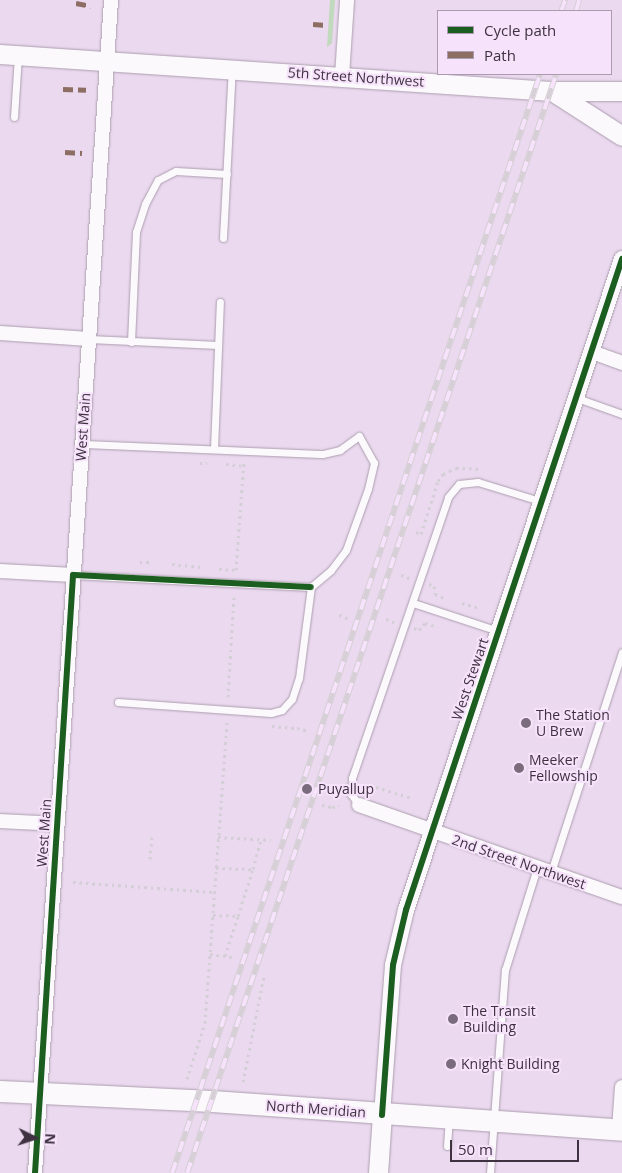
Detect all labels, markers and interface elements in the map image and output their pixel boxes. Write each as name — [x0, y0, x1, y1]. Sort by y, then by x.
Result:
legend — [437, 10, 612, 75]
text: Cycle path — [484, 20, 556, 40]
text: Path — [484, 45, 516, 65]
street label: 5th Street Northwest — [287, 64, 425, 90]
street label: West Main — [72, 392, 94, 462]
street label: West Stewart — [448, 636, 492, 722]
place label: The Station U Brew — [536, 707, 610, 740]
marker: The Station U Brew — [520, 717, 532, 729]
place label: Meeker Fellowship — [529, 752, 598, 784]
marker: Meeker Fellowship — [513, 762, 525, 774]
place label: Puyallup — [318, 781, 374, 797]
marker: Puyallup — [300, 782, 314, 796]
street label: West Main — [33, 798, 55, 868]
street label: 2nd Street Northwest — [450, 831, 588, 893]
place label: The Transit Building — [463, 1003, 536, 1036]
marker: The Transit Building — [447, 1013, 459, 1025]
place label: Knight Building — [461, 1056, 559, 1072]
marker: Knight Building — [445, 1058, 457, 1070]
street label: North Meridian — [266, 1097, 366, 1121]
north arrow — [10, 1113, 60, 1163]
scale bar — [452, 1130, 581, 1162]
text: N — [41, 1133, 60, 1145]
text: 50 m — [458, 1139, 493, 1159]

